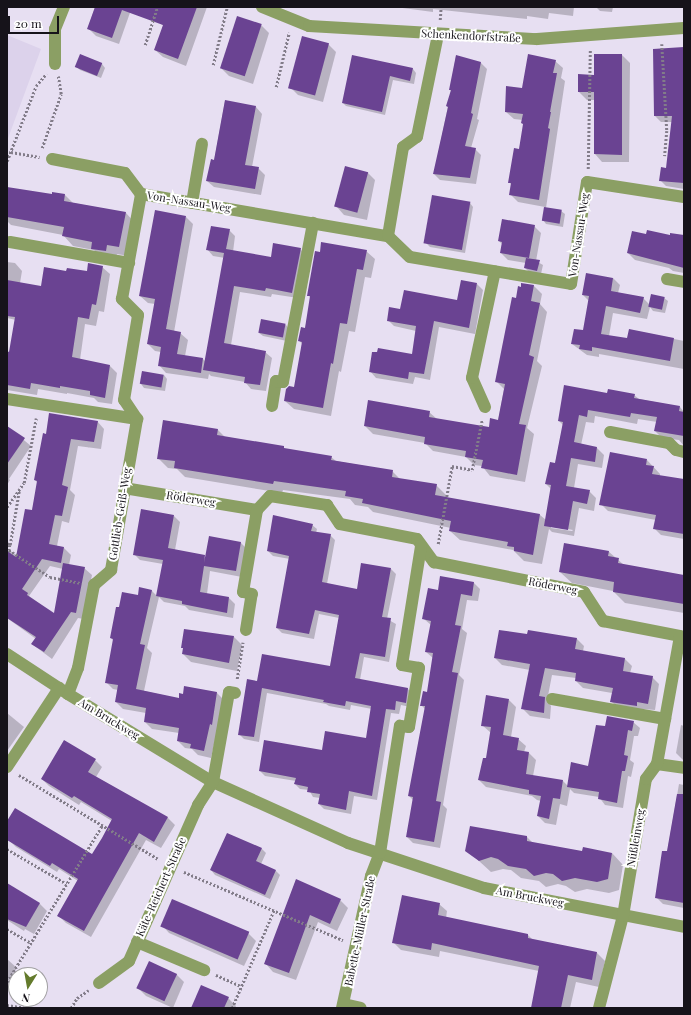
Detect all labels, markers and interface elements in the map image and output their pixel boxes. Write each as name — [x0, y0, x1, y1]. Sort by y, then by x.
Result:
scale bar — [10, 8, 61, 34]
text: 20 m — [15, 15, 42, 31]
street label: Schenkendorfstraße — [421, 27, 521, 45]
street label: Von-Nassau-Weg — [146, 189, 232, 215]
street label: Von-Nassau-Weg — [566, 192, 592, 278]
street label: Gottlieb-Geiß-Weg — [106, 467, 134, 561]
street label: Röderweg — [165, 489, 217, 509]
street label: Röderweg — [527, 575, 579, 597]
street label: Am Bruckweg — [76, 696, 142, 742]
street label: Nüßleinweg — [624, 808, 648, 868]
street label: Käte-Reichert-Straße — [133, 835, 189, 939]
street label: Babette-Müller-Straße — [342, 875, 378, 987]
street label: Am Bruckweg — [495, 884, 565, 910]
north arrow — [8, 967, 48, 1007]
text: N — [20, 990, 31, 1006]

